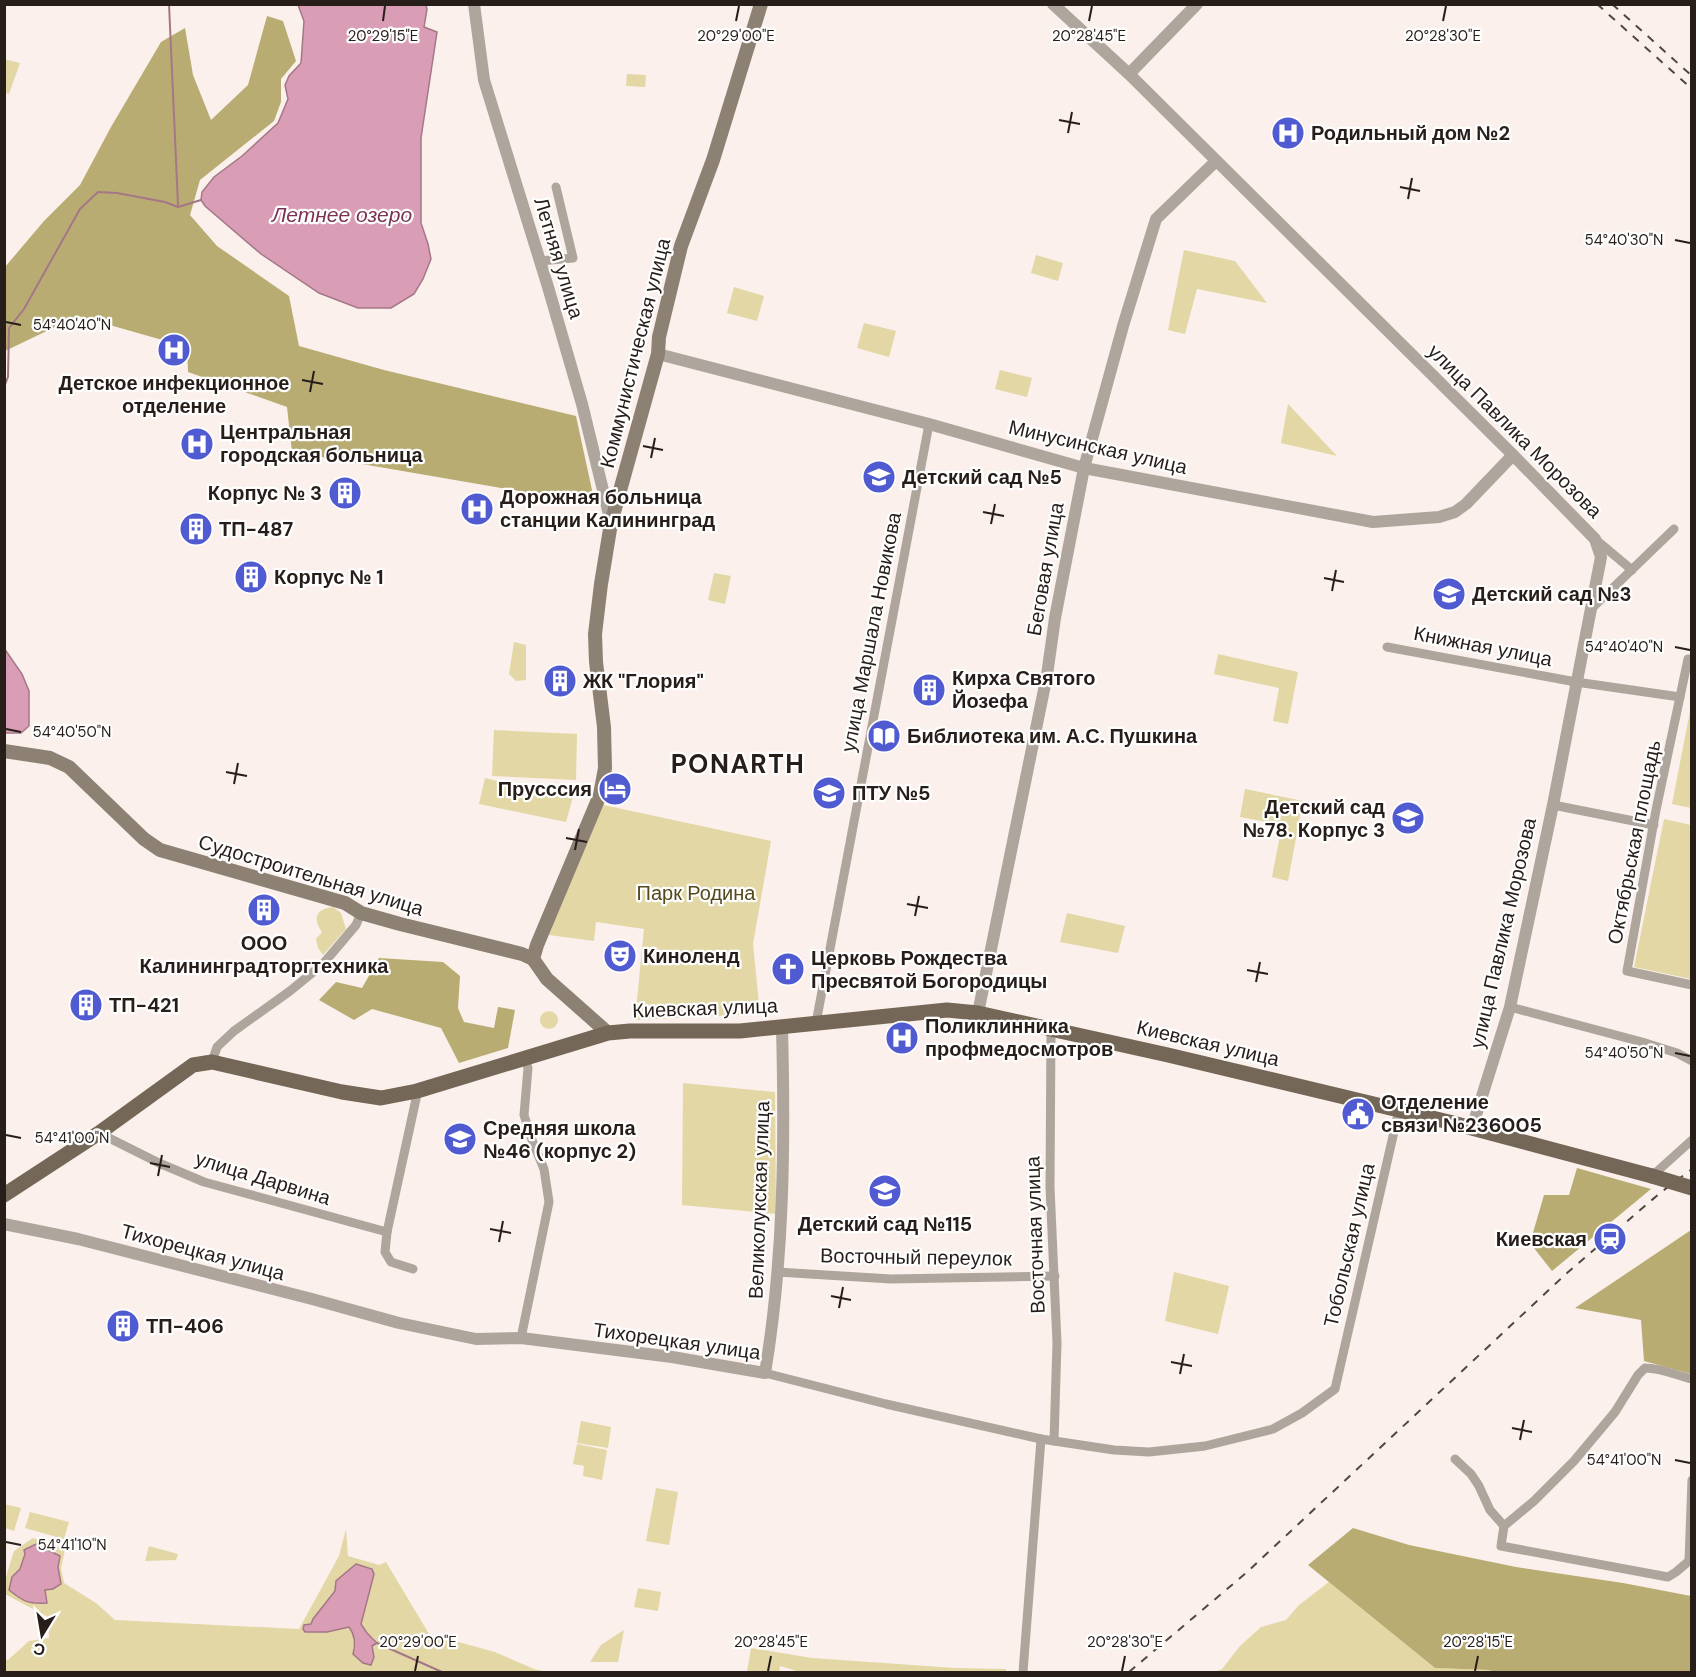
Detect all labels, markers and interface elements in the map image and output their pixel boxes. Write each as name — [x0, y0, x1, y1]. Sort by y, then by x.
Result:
text: 20°29'15"E — [348, 26, 418, 46]
text: 20°29'00"E — [697, 26, 775, 46]
text: 20°28'45"E — [1052, 26, 1126, 46]
text: 20°28'30"E — [1405, 26, 1481, 46]
hospital icon: Родильный дом №2 — [1270, 115, 1306, 151]
place label: Родильный дом №2 — [1311, 120, 1510, 146]
street label: Летняя улица — [528, 194, 590, 323]
water label: Летнее озеро — [270, 201, 412, 229]
text: 54°40'30"N — [1584, 230, 1664, 250]
street label: Коммунистическая улица — [594, 235, 676, 471]
text: 54°40'40"N — [33, 315, 111, 335]
hospital icon: Детское инфекционное отделение — [156, 332, 192, 368]
street label: улица Павлика Морозова — [1422, 338, 1608, 524]
place label: Детское инфекционное отделение — [59, 370, 289, 419]
street label: Минусинская улица — [1006, 414, 1191, 480]
place label: Центральная городская больница — [220, 419, 423, 468]
hospital icon: Центральная городская больница — [179, 426, 215, 462]
school or university icon: Детский сад №5 — [861, 459, 897, 495]
place label: Детский сад №5 — [902, 464, 1062, 490]
building icon: Корпус № 3 — [327, 475, 363, 511]
place label: Корпус № 3 — [208, 480, 322, 506]
place label: Дорожная больница станции Калининград — [500, 484, 715, 533]
hospital icon: Дорожная больница станции Калининград — [459, 491, 495, 527]
street label: Беговая улица — [1020, 499, 1070, 638]
street label: улица Маршала Новикова — [835, 509, 907, 754]
building icon: ТП-487 — [178, 511, 214, 547]
place label: ТП-487 — [219, 516, 294, 542]
building icon: Корпус № 1 — [233, 559, 269, 595]
place label: Корпус № 1 — [274, 564, 383, 590]
school or university icon: Детский сад №3 — [1431, 576, 1467, 612]
place label: Детский сад №3 — [1472, 581, 1632, 607]
street label: Книжная улица — [1412, 620, 1555, 672]
text: 54°40'40"N — [1585, 637, 1663, 657]
building icon: ЖК "Глория" — [542, 663, 578, 699]
place label: Кирха Святого Йозефа — [952, 665, 1096, 714]
place label: ЖК "Глория" — [582, 668, 704, 694]
building icon: Кирха Святого Йозефа — [911, 672, 947, 708]
library icon: Библиотека им. А.С. Пушкина — [866, 718, 902, 754]
text: 54°40'50"N — [33, 722, 111, 742]
place label: Библиотека им. А.С. Пушкина — [907, 723, 1198, 749]
street label: Октябрьская площадь — [1601, 738, 1667, 946]
district label: PONARTH — [671, 747, 805, 781]
hotel icon: Прусссия — [597, 771, 633, 807]
school or university icon: ПТУ №5 — [811, 775, 847, 811]
place label: Прусссия — [498, 776, 592, 802]
place label: ПТУ №5 — [852, 780, 930, 806]
place label: Детский сад №78. Корпус 3 — [1242, 794, 1385, 843]
school or university icon: Детский сад №78. Корпус 3 — [1390, 800, 1426, 836]
street label: улица Павлика Морозова — [1464, 814, 1542, 1051]
street label: Судостроительная улица — [195, 828, 427, 922]
park label: Парк Родина — [637, 880, 756, 906]
building icon: ООО Калининградторгтехника — [246, 892, 282, 928]
place label: ООО Калининградторгтехника — [140, 930, 389, 979]
theatre icon: Киноленд — [602, 938, 638, 974]
place label: Киноленд — [643, 943, 740, 969]
place label: Церковь Рождества Пресвятой Богородицы — [811, 945, 1047, 994]
church icon: Церковь Рождества Пресвятой Богородицы — [770, 951, 806, 987]
building icon: ТП-421 — [68, 987, 104, 1023]
place label: ТП-421 — [109, 992, 179, 1018]
street label: Киевская улица — [632, 992, 779, 1024]
place label: Поликлинника профмедосмотров — [925, 1013, 1113, 1062]
street label: Киевская улица — [1134, 1014, 1283, 1072]
hospital icon: Поликлинника профмедосмотров — [884, 1020, 920, 1056]
text: 54°40'50"N — [1585, 1043, 1663, 1063]
place label: Отделение связи №236005 — [1381, 1089, 1542, 1138]
public building icon: Отделение связи №236005 — [1340, 1096, 1376, 1132]
street label: Великолукская улица — [743, 1100, 775, 1300]
place label: Средняя школа №46 (корпус 2) — [483, 1115, 636, 1164]
school or university icon: Средняя школа №46 (корпус 2) — [442, 1121, 478, 1157]
text: 54°41'00"N — [35, 1128, 109, 1148]
street label: улица Дарвина — [192, 1145, 335, 1211]
street label: Восточная улица — [1019, 1155, 1051, 1314]
street label: Тобольская улица — [1317, 1160, 1381, 1330]
school or university icon: Детский сад №115 — [867, 1173, 903, 1209]
place label: Детский сад №115 — [798, 1211, 972, 1237]
street label: Тихорецкая улица — [118, 1218, 289, 1287]
station icon: Киевская — [1592, 1221, 1628, 1257]
place label: Киевская — [1496, 1226, 1587, 1252]
street label: Восточный переулок — [820, 1242, 1012, 1272]
building icon: ТП-406 — [105, 1308, 141, 1344]
place label: ТП-406 — [146, 1313, 224, 1339]
street label: Тихорецкая улица — [592, 1316, 763, 1366]
text: 54°41'00"N — [1587, 1450, 1661, 1470]
text: 54°41'10"N — [37, 1535, 107, 1555]
north arrow — [12, 1605, 72, 1665]
text: 20°29'00"E — [379, 1632, 457, 1652]
text: 20°28'45"E — [734, 1632, 808, 1652]
text: 20°28'30"E — [1087, 1632, 1163, 1652]
text: 20°28'15"E — [1443, 1632, 1513, 1652]
text: С — [31, 1638, 47, 1661]

